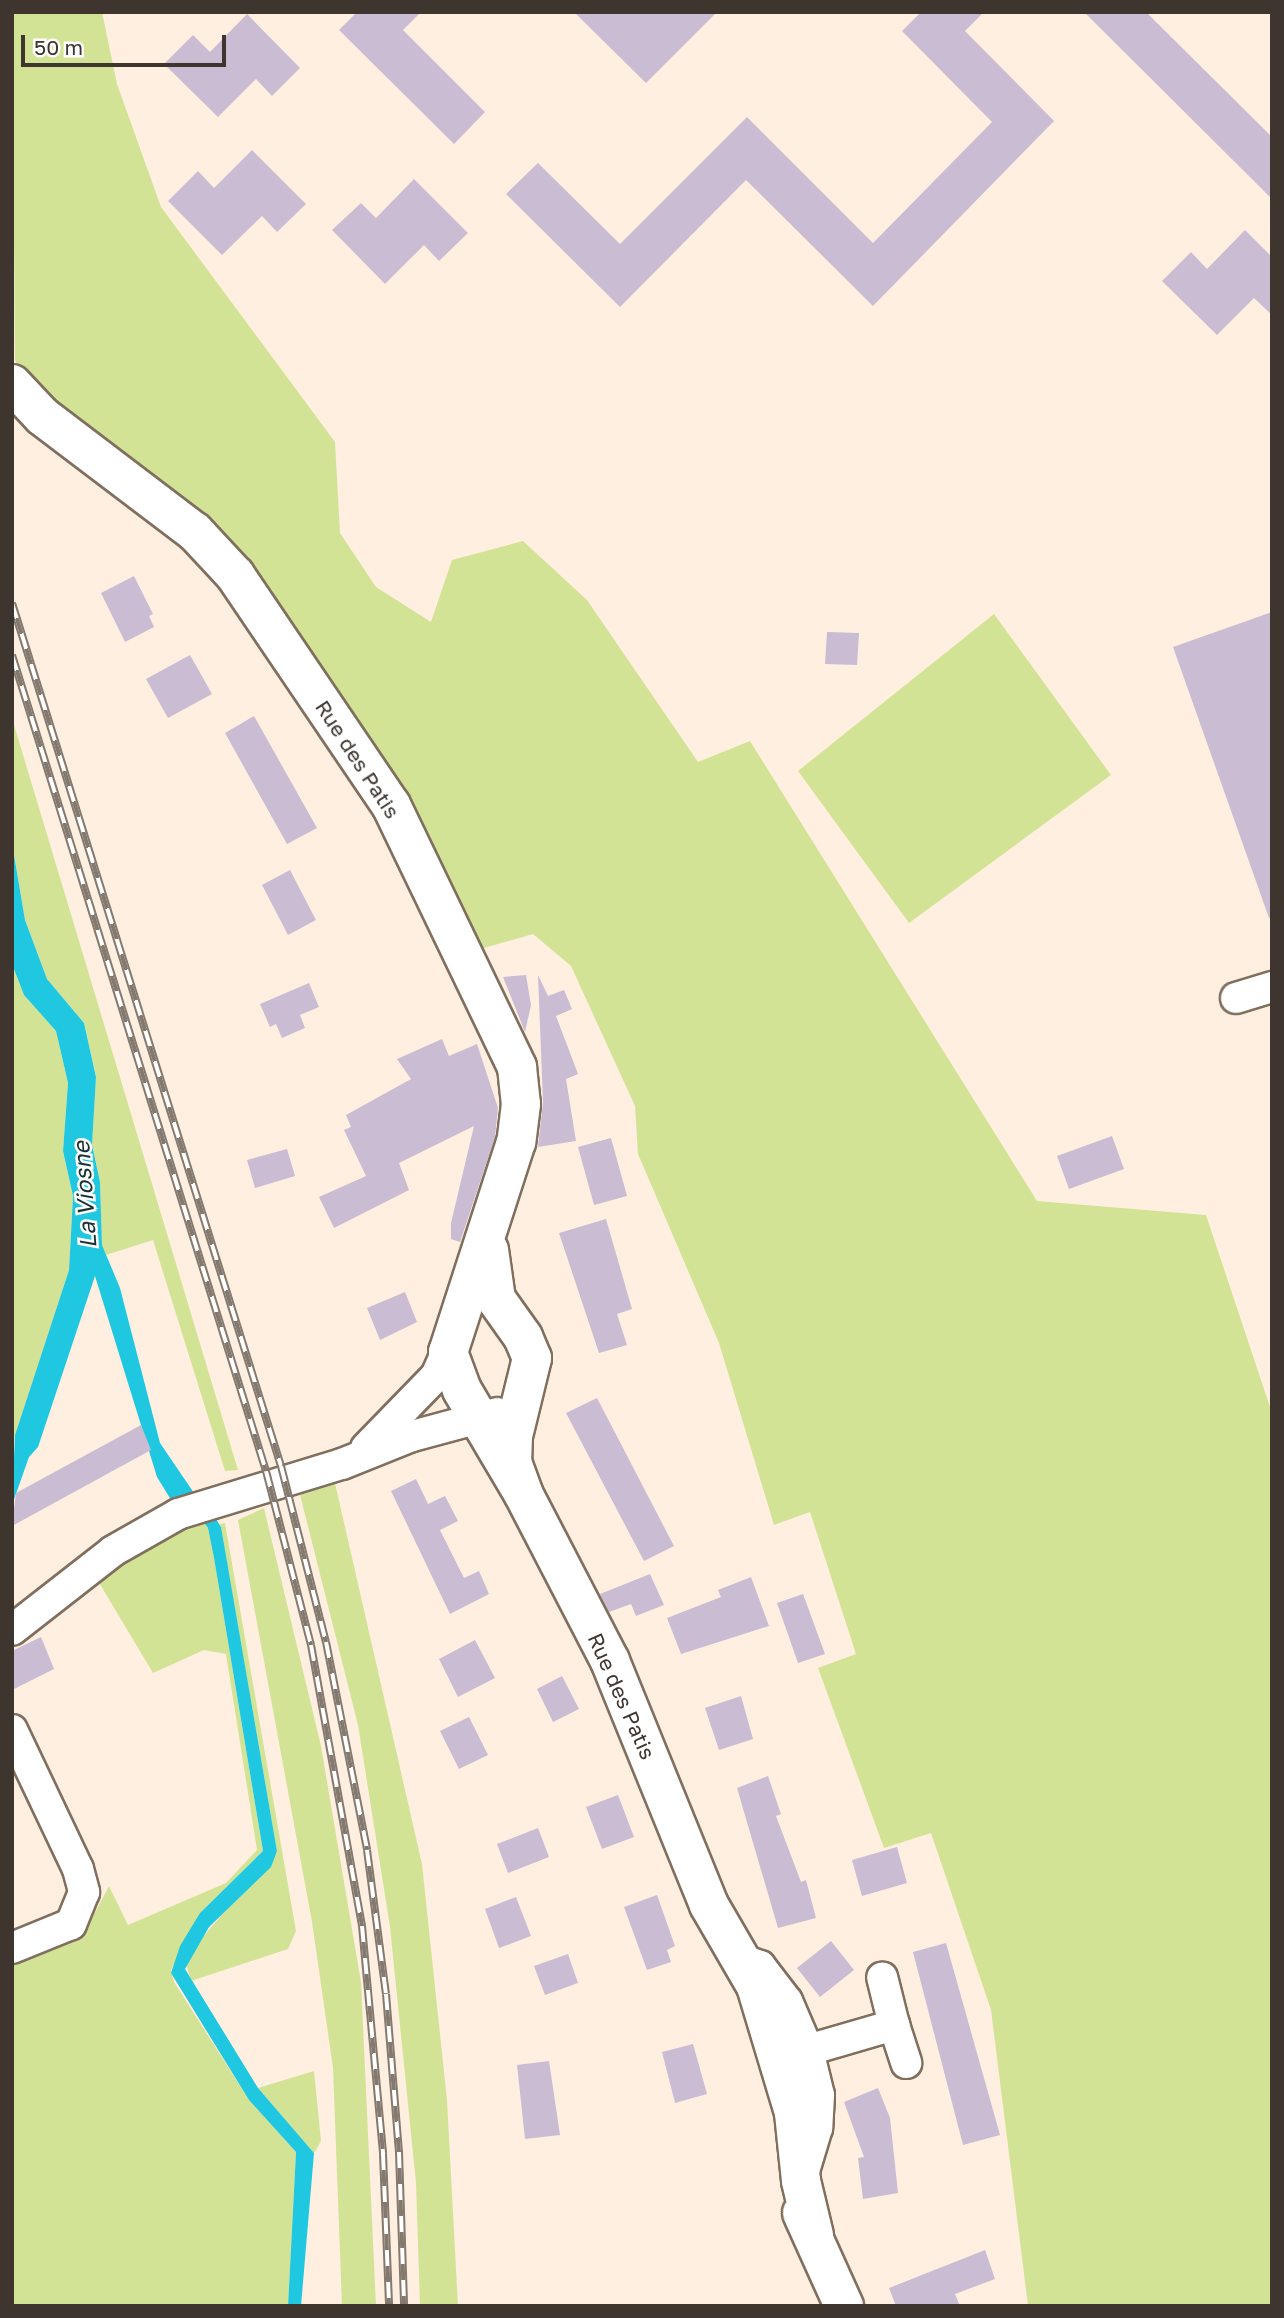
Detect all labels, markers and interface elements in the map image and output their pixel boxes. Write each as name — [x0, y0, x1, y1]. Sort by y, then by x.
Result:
scale bar — [24, 21, 229, 65]
text: 50 m — [34, 34, 83, 60]
street label: Rue des Patis — [310, 695, 406, 823]
water label: La Viosne — [66, 1141, 102, 1249]
street label: Rue des Patis — [583, 1629, 661, 1763]

